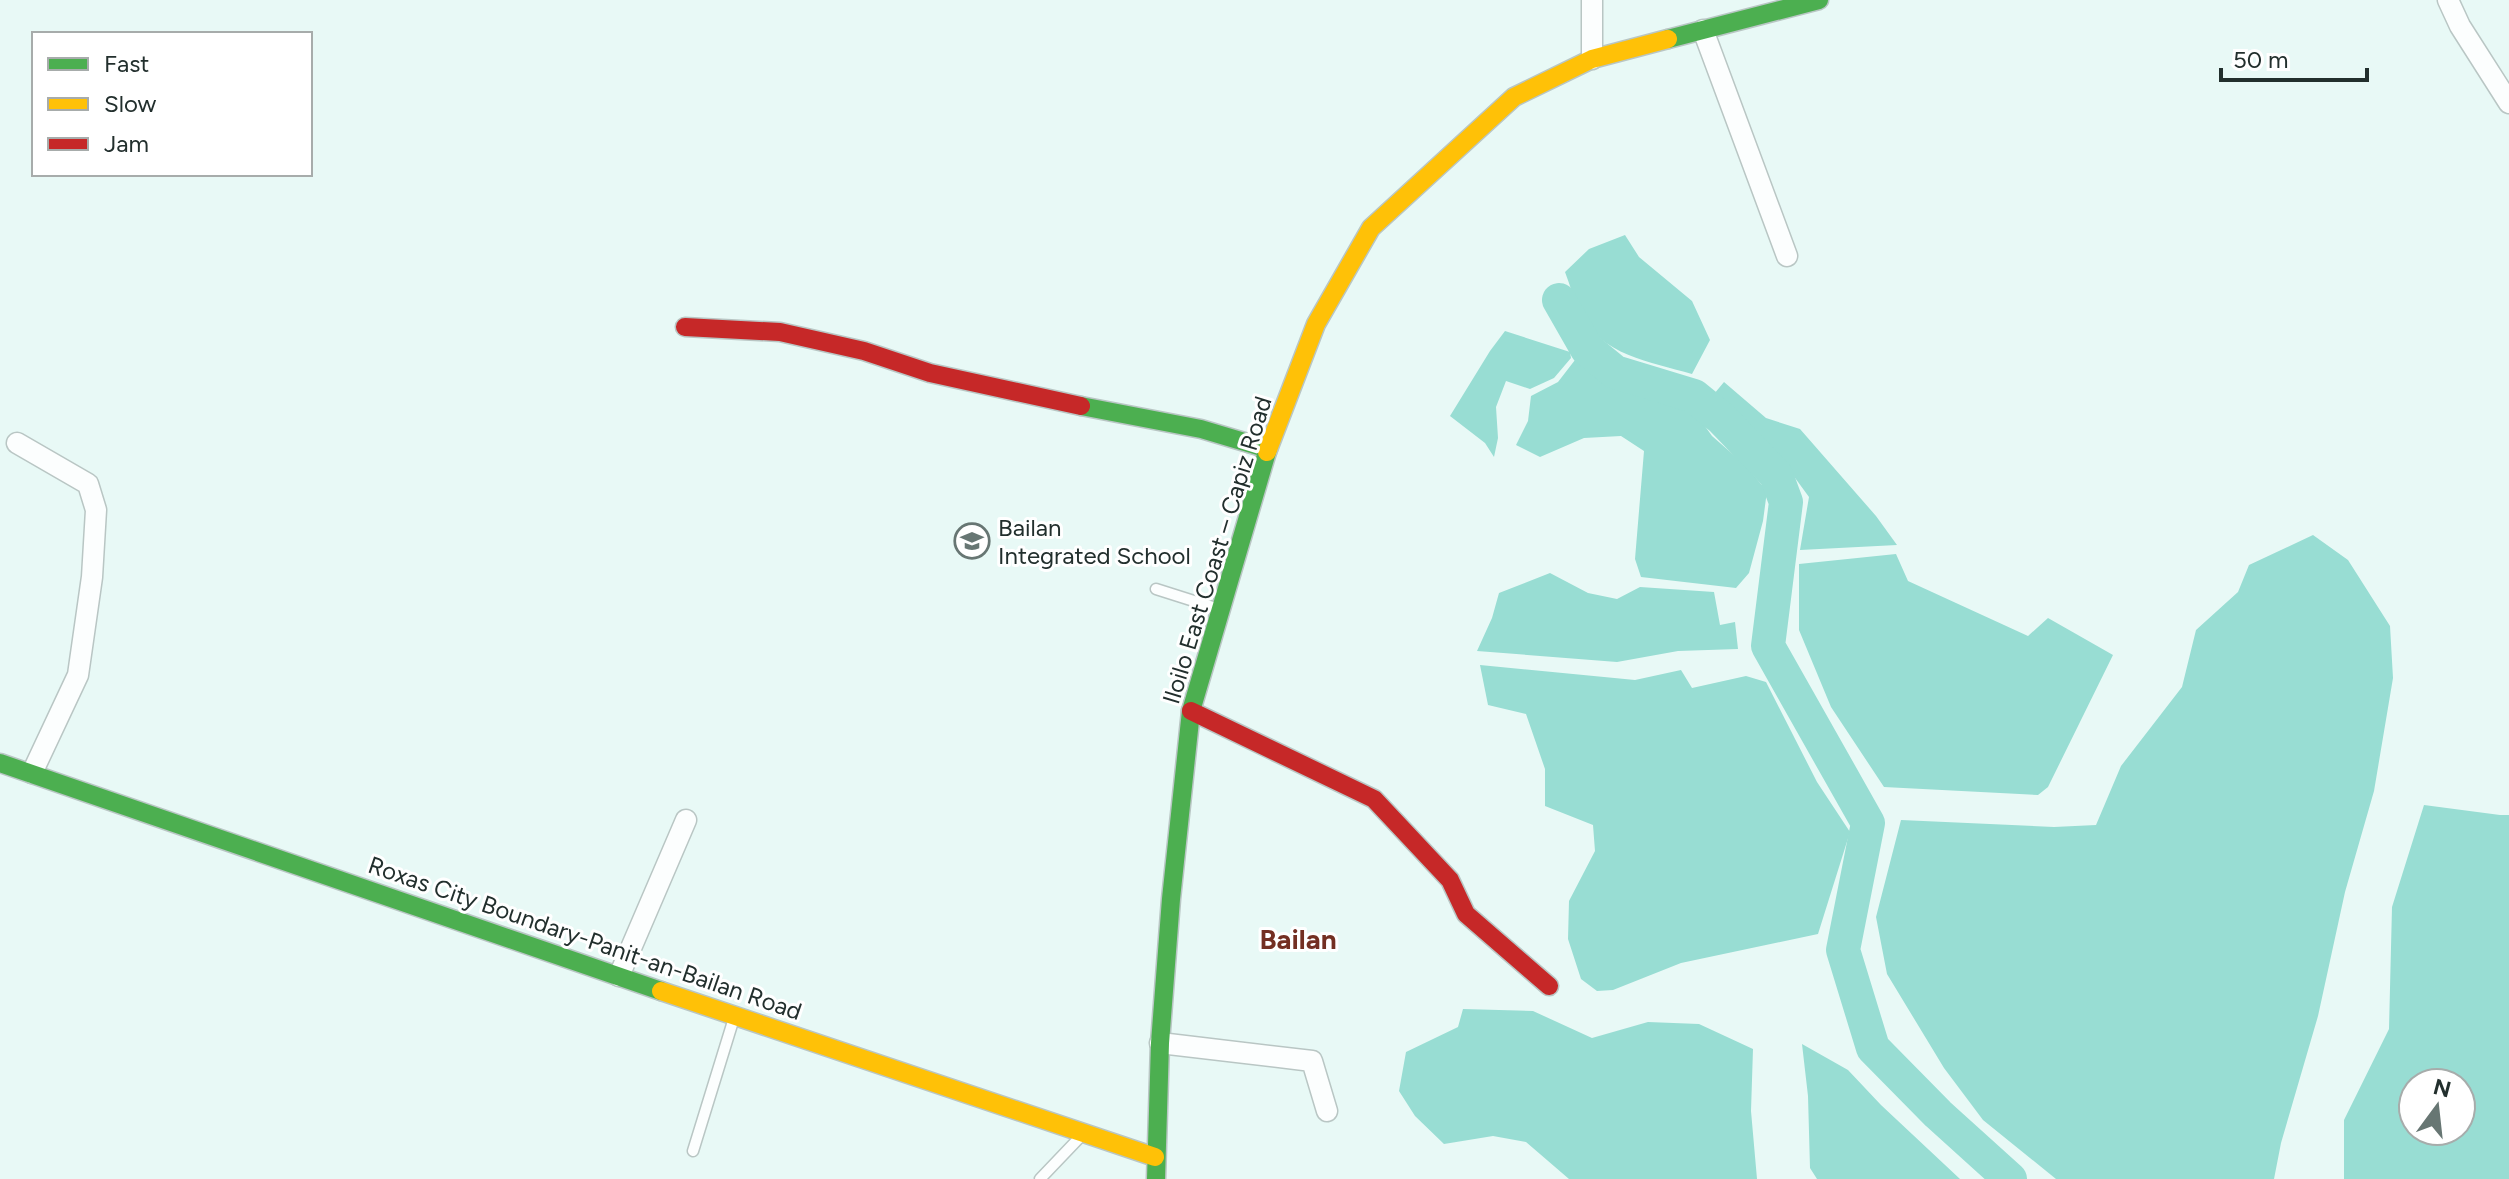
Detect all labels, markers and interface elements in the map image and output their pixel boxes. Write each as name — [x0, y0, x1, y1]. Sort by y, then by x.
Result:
legend — [32, 32, 312, 176]
scale bar — [2221, 32, 2367, 82]
text: 50 m — [2233, 45, 2289, 74]
text: Fast — [104, 49, 149, 78]
text: Slow — [104, 89, 157, 118]
text: Jam — [104, 129, 149, 158]
street label: Iloilo East Coast – Capiz Road — [1156, 393, 1278, 707]
place label: Bailan Integrated School — [998, 513, 1191, 570]
school or university icon: Bailan Integrated School — [953, 522, 991, 560]
street label: Roxas City Boundary-Panit-an-Bailan Road — [364, 850, 806, 1026]
district label: Bailan — [1259, 922, 1337, 956]
north arrow — [2397, 1067, 2477, 1147]
text: N — [2430, 1073, 2454, 1103]

